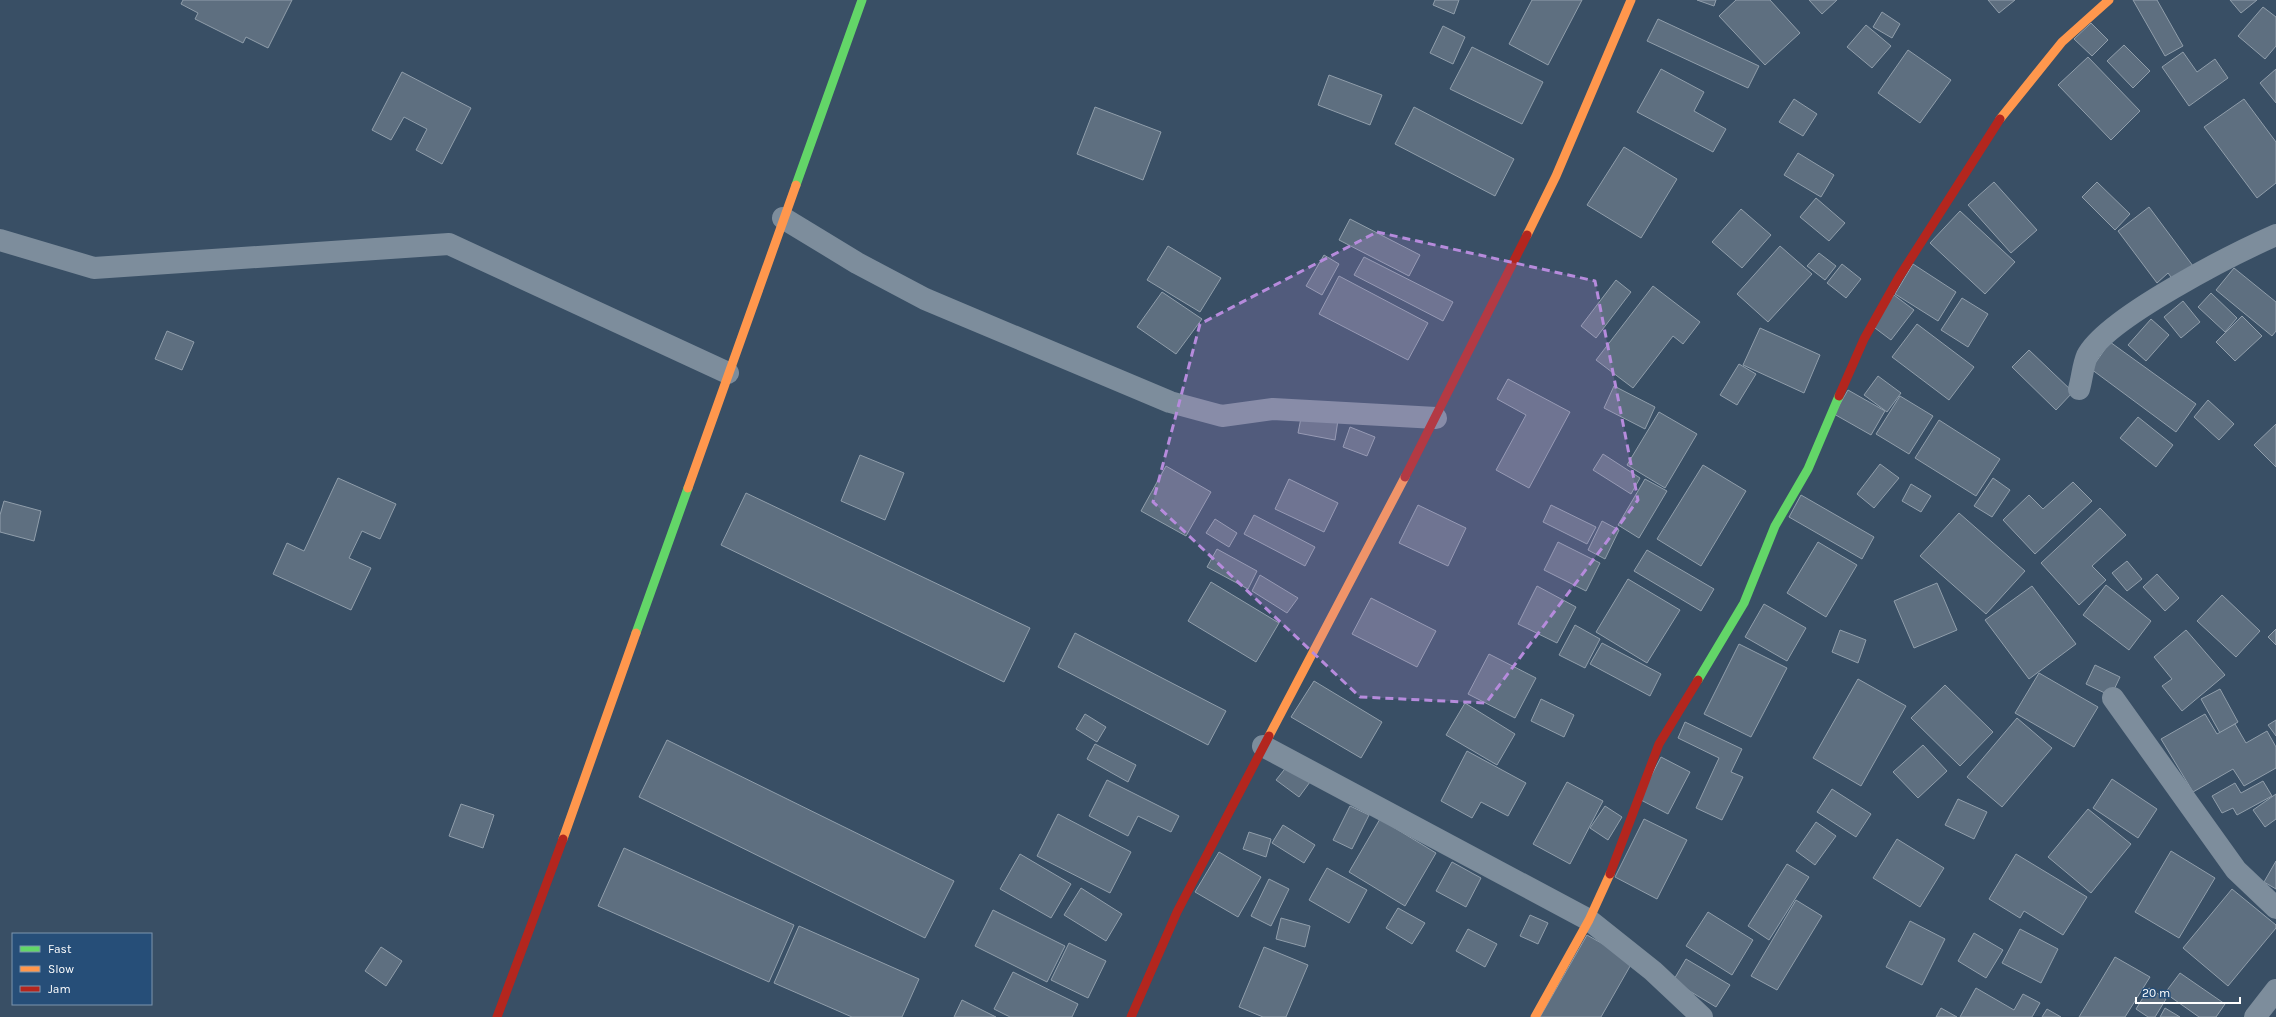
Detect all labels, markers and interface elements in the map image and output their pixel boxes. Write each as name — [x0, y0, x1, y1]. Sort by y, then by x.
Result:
legend — [12, 933, 152, 1005]
text: Fast — [48, 942, 72, 956]
text: Slow — [48, 962, 74, 976]
scale bar — [2136, 979, 2240, 1005]
text: Jam — [48, 982, 71, 996]
text: 20 m — [2142, 986, 2170, 1000]

